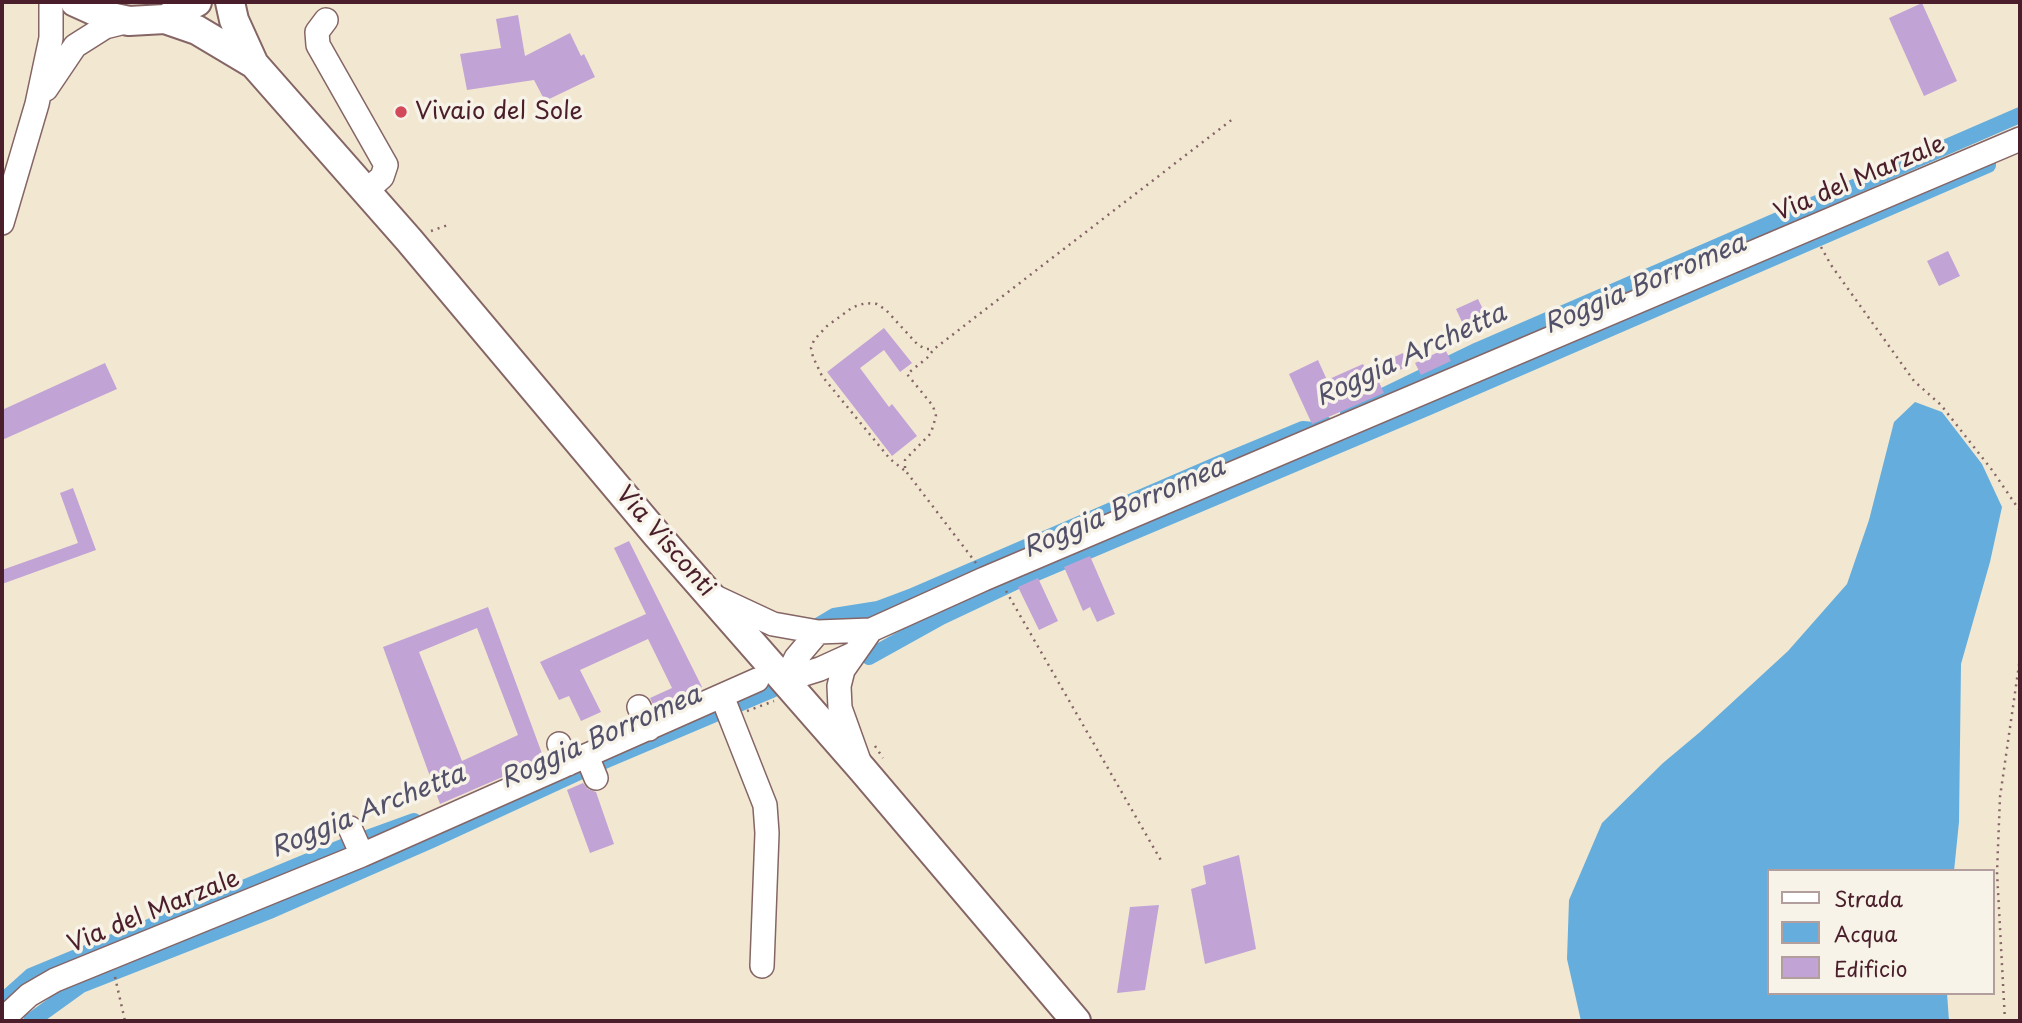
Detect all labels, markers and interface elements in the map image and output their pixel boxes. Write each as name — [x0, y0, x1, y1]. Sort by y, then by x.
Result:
place label: Vivaio del Sole — [415, 98, 583, 126]
marker: Vivaio del Sole — [393, 104, 409, 120]
street label: Via del Marzale — [1770, 130, 1950, 228]
water label: Roggia Borromea — [1539, 228, 1751, 342]
water label: Roggia Archetta — [1311, 298, 1511, 414]
water label: Roggia Borromea — [1018, 452, 1230, 566]
street label: Via Visconti — [609, 481, 721, 603]
water label: Roggia Borromea — [496, 680, 706, 796]
water label: Roggia Archetta — [266, 759, 470, 865]
street label: Via del Marzale — [64, 864, 244, 960]
legend — [1766, 869, 1994, 995]
text: Strada — [1834, 882, 1903, 914]
text: Acqua — [1834, 917, 1897, 949]
text: Edificio — [1834, 952, 1907, 984]

